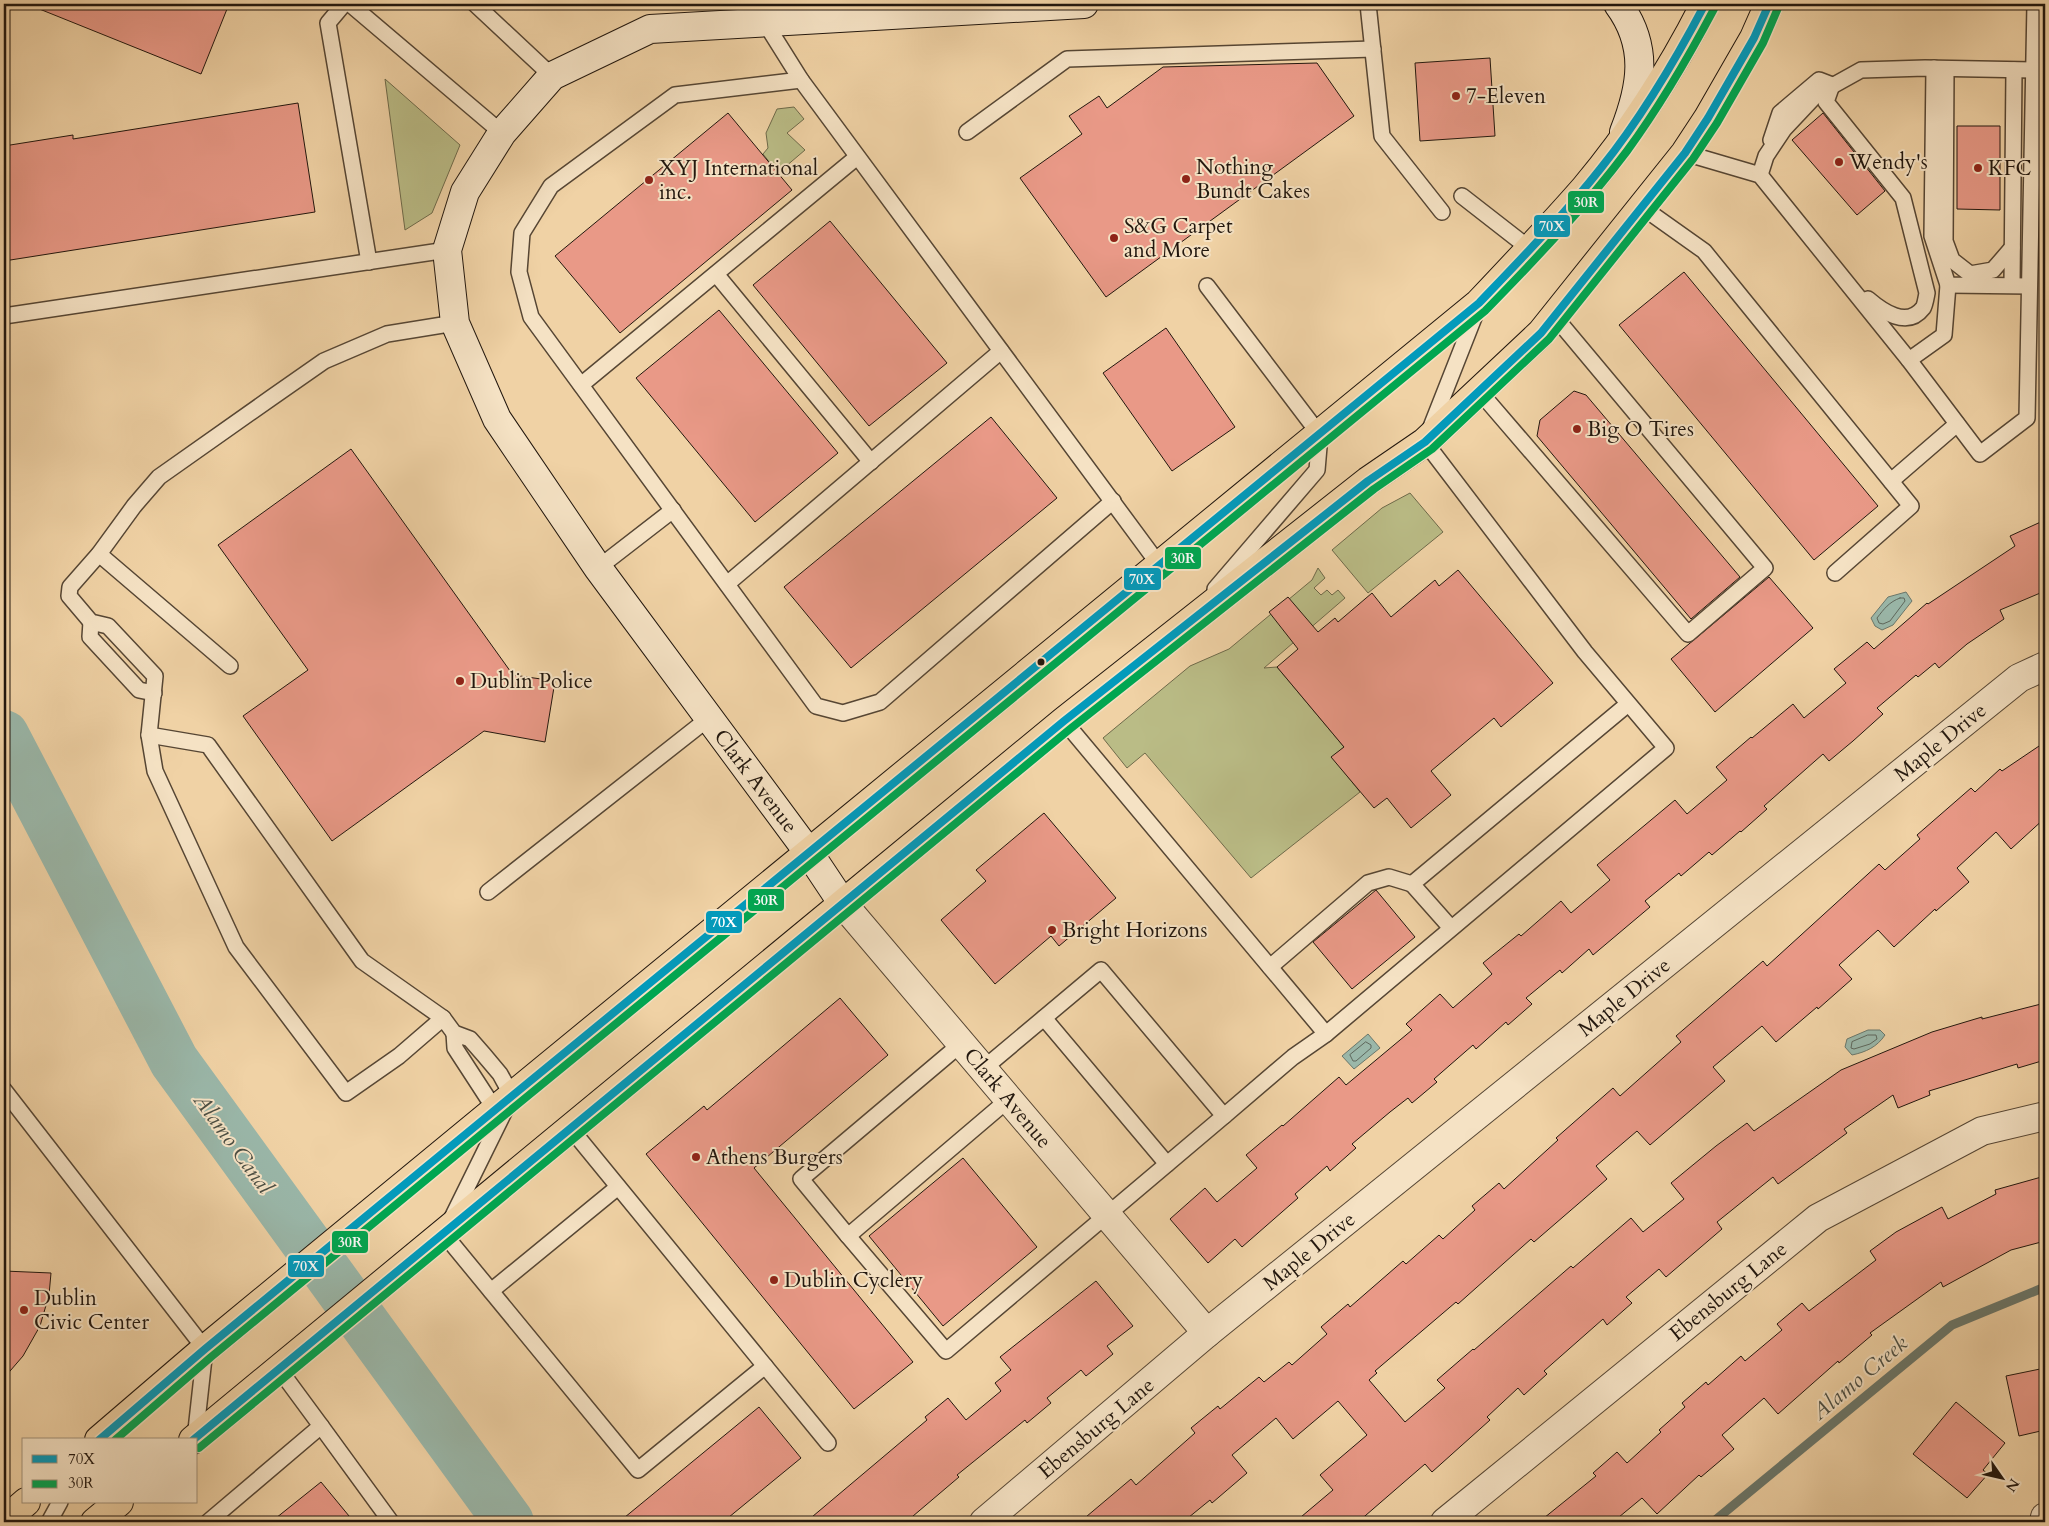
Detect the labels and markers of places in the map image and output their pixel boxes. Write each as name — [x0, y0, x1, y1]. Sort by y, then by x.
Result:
place label: 7-Eleven — [1466, 82, 1546, 111]
marker: 7-Eleven — [1450, 90, 1462, 102]
place label: Wendy's — [1848, 148, 1928, 177]
place label: Nothing Bundt Cakes — [1196, 153, 1310, 206]
place label: XYJ International inc. — [659, 154, 818, 207]
place label: KFC — [1988, 154, 2032, 183]
marker: Wendy's — [1833, 156, 1845, 168]
marker: KFC — [1972, 162, 1984, 174]
marker: Nothing Bundt Cakes — [1180, 173, 1192, 185]
marker: XYJ International inc. — [643, 174, 655, 186]
place label: S&G Carpet and More — [1124, 212, 1233, 265]
marker: S&G Carpet and More — [1108, 232, 1120, 244]
place label: Big O Tires — [1587, 415, 1694, 444]
marker: Big O Tires — [1571, 423, 1583, 435]
unlabelled marker — [1036, 657, 1046, 667]
place label: Dublin Police — [470, 667, 593, 696]
marker: Dublin Police — [454, 675, 466, 687]
place label: Bright Horizons — [1062, 916, 1208, 945]
marker: Bright Horizons — [1046, 924, 1058, 936]
place label: Athens Burgers — [706, 1143, 843, 1172]
marker: Athens Burgers — [690, 1151, 702, 1163]
place label: Dublin Cyclery — [784, 1266, 923, 1295]
marker: Dublin Cyclery — [768, 1274, 780, 1286]
place label: Dublin Civic Center — [34, 1284, 149, 1337]
marker: Dublin Civic Center — [18, 1304, 30, 1316]

